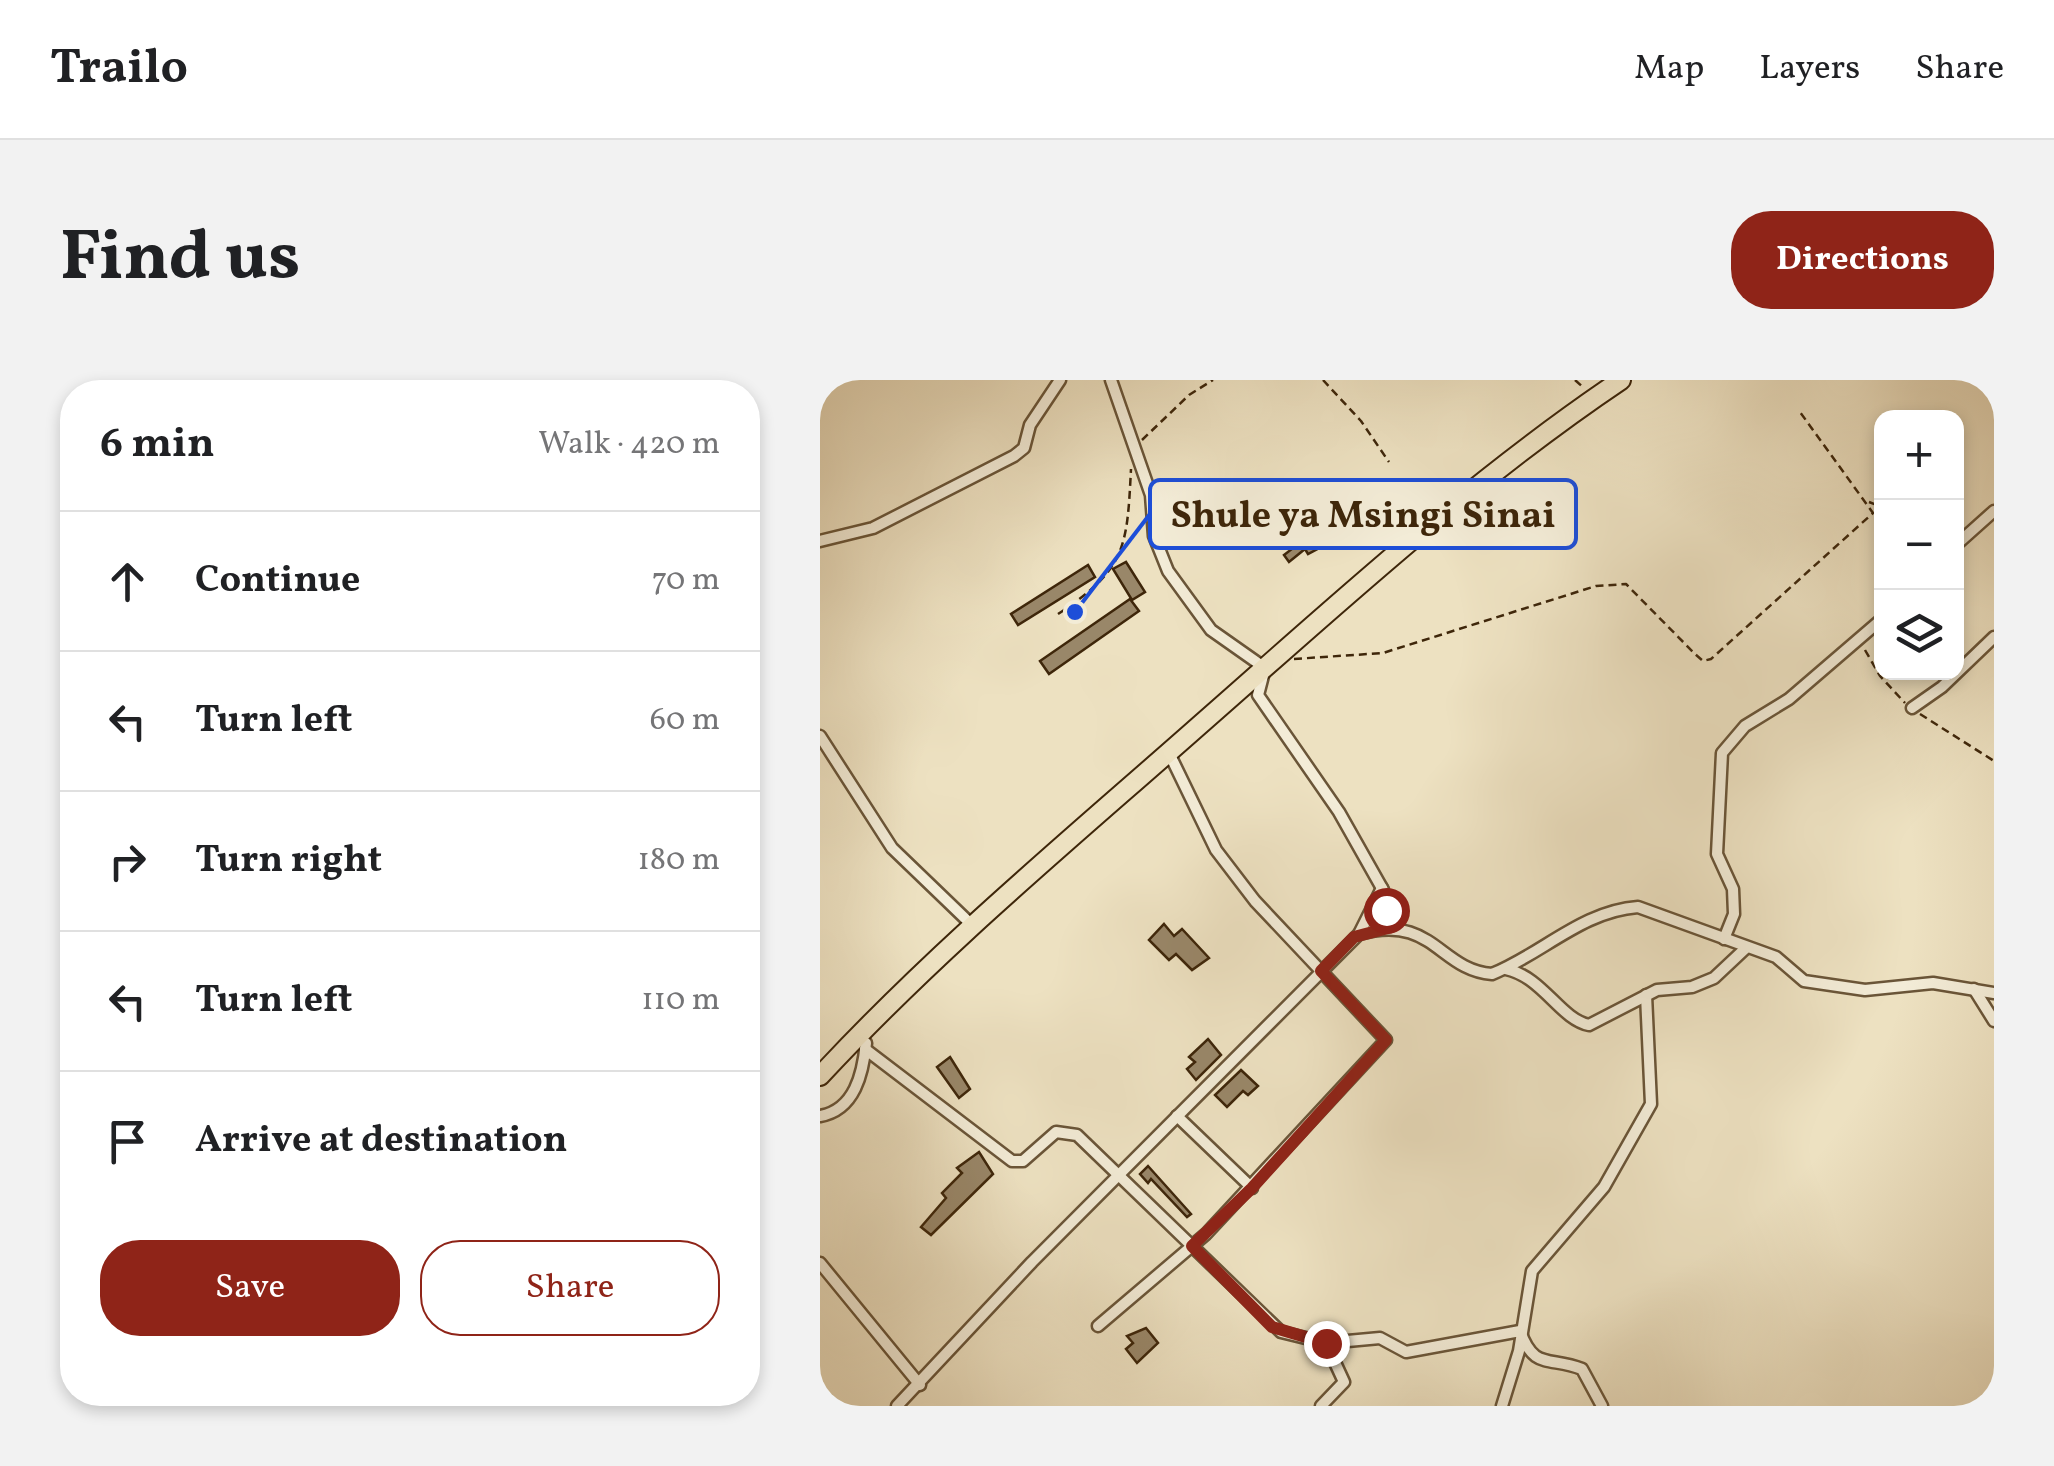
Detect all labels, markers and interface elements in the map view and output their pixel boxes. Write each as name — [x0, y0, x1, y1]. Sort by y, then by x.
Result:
text: Trailo — [50, 36, 188, 103]
text: Map — [1634, 45, 1704, 93]
text: Layers — [1759, 45, 1860, 93]
text: Share — [1915, 45, 2004, 93]
text: Find us — [60, 211, 300, 309]
button: Directions — [1731, 211, 1994, 309]
map controls — [1874, 410, 1964, 680]
button: + — [1874, 410, 1964, 500]
text: 6 min — [100, 416, 215, 475]
text: Walk · 420 m — [538, 423, 720, 467]
callout: Shule ya Msingi Sinai — [1150, 480, 1576, 548]
text: Shule ya Msingi Sinai — [1170, 491, 1556, 544]
button: − — [1874, 500, 1964, 590]
icon: ahead — [100, 554, 155, 609]
text: Continue — [195, 555, 360, 608]
text: 70 m — [652, 559, 720, 603]
button: layers — [1874, 590, 1964, 680]
icon: left — [100, 694, 155, 749]
text: Turn left — [195, 695, 352, 748]
text: 60 m — [650, 699, 720, 743]
icon: right — [100, 834, 155, 889]
text: Turn right — [195, 835, 382, 888]
text: 180 m — [637, 839, 720, 883]
route start — [1364, 888, 1410, 934]
icon: left — [100, 974, 155, 1029]
text: Turn left — [195, 975, 352, 1028]
text: 110 m — [641, 979, 720, 1023]
icon: arrive — [100, 1114, 155, 1169]
text: Arrive at destination — [195, 1115, 568, 1168]
button: Save — [100, 1240, 400, 1336]
button: Share — [420, 1240, 720, 1336]
route end — [1304, 1321, 1350, 1367]

